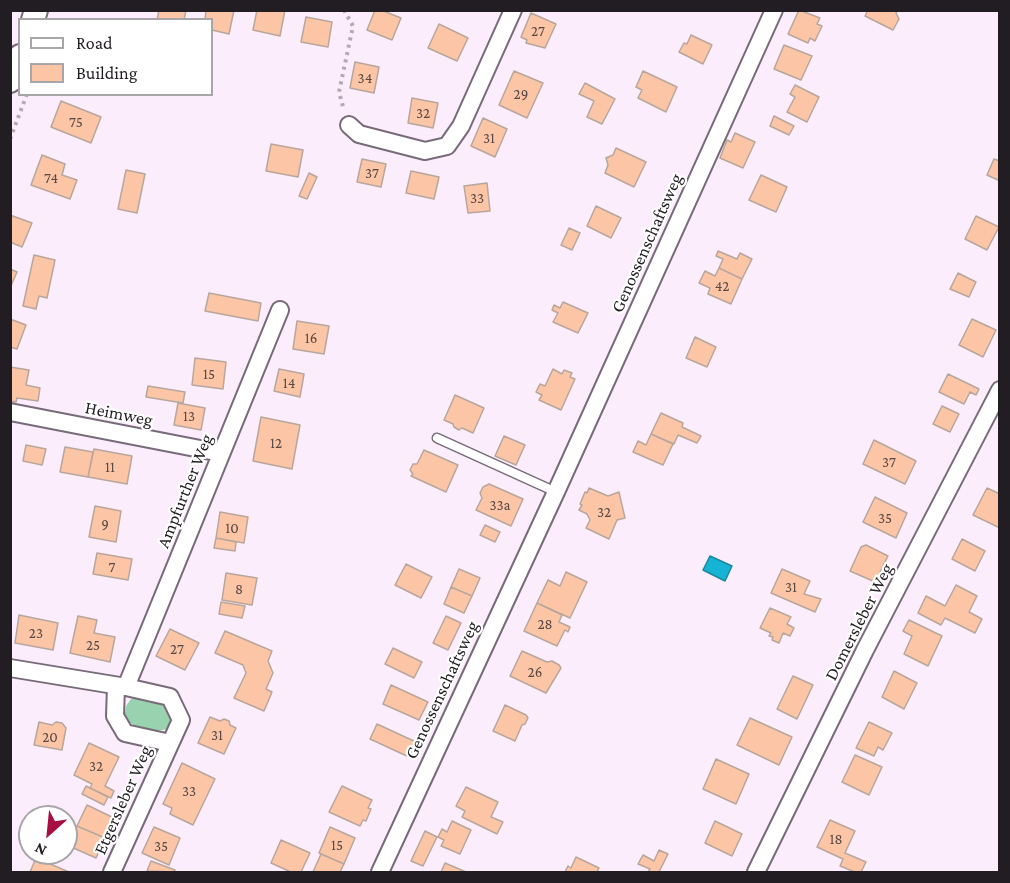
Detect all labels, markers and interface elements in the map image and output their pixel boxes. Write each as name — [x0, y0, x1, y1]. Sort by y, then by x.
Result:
legend — [18, 18, 213, 96]
house number: 27 — [531, 22, 545, 40]
text: Road — [76, 33, 113, 53]
text: Building — [76, 63, 137, 83]
house number: 34 — [358, 69, 372, 87]
house number: 29 — [514, 85, 528, 103]
house number: 32 — [416, 104, 430, 122]
house number: 75 — [69, 113, 83, 131]
house number: 31 — [483, 129, 495, 147]
house number: 37 — [365, 164, 379, 182]
house number: 74 — [44, 169, 58, 187]
street label: Genossenschaftsweg — [607, 170, 687, 316]
house number: 33 — [470, 189, 484, 207]
house number: 42 — [715, 277, 729, 295]
house number: 16 — [305, 329, 317, 347]
house number: 15 — [203, 365, 215, 383]
house number: 14 — [283, 374, 295, 392]
street label: Heimweg — [83, 397, 155, 431]
house number: 13 — [183, 407, 195, 425]
street label: Ampfurther Weg — [152, 431, 218, 551]
house number: 12 — [270, 434, 282, 452]
house number: 37 — [882, 453, 896, 471]
house number: 11 — [105, 458, 115, 476]
house number: 33a — [489, 496, 511, 514]
house number: 32 — [597, 503, 611, 521]
house number: 35 — [878, 509, 892, 527]
house number: 9 — [101, 515, 109, 533]
house number: 10 — [225, 519, 239, 537]
house number: 7 — [109, 558, 115, 576]
street label: Domersleber Weg — [820, 560, 898, 684]
house number: 31 — [785, 578, 797, 596]
house number: 8 — [235, 580, 243, 598]
house number: 28 — [537, 615, 553, 633]
street label: Genossenschaftsweg — [401, 618, 483, 762]
house number: 23 — [29, 624, 43, 642]
house number: 25 — [86, 636, 100, 654]
house number: 27 — [170, 640, 184, 658]
house number: 26 — [528, 663, 542, 681]
house number: 31 — [211, 726, 223, 744]
house number: 20 — [42, 728, 58, 746]
street label: Etgersleber Weg — [89, 742, 157, 858]
house number: 32 — [89, 757, 103, 775]
house number: 33 — [182, 782, 196, 800]
north arrow — [18, 805, 78, 865]
house number: 18 — [829, 830, 843, 848]
house number: 15 — [331, 836, 343, 854]
house number: 35 — [154, 837, 168, 855]
text: N — [32, 840, 49, 860]

